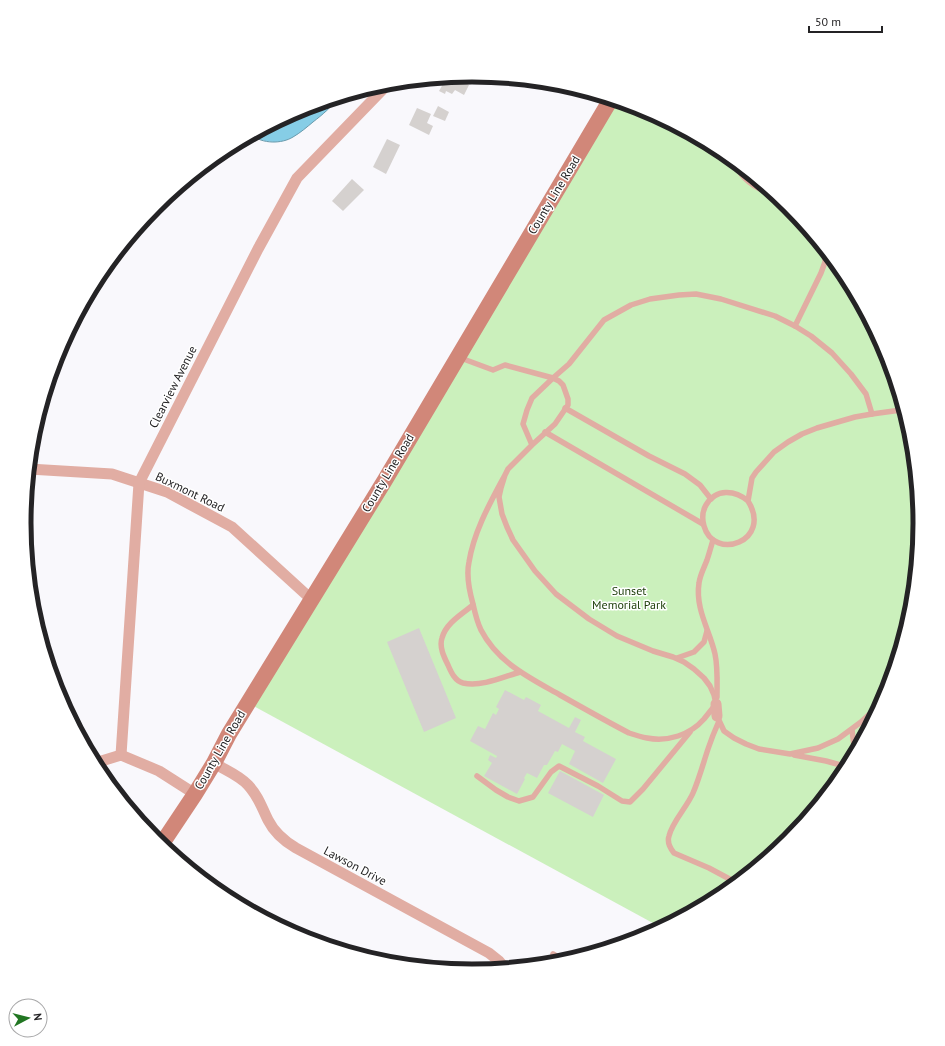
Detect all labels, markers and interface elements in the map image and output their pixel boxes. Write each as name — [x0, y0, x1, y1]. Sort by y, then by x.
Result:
scale bar — [809, 8, 882, 34]
text: 50 m — [815, 14, 841, 29]
street label: County Line Road — [524, 153, 583, 237]
street label: Clearview Avenue — [145, 343, 200, 430]
street label: County Line Road — [358, 431, 417, 515]
street label: Buxmont Road — [153, 468, 227, 515]
park label: Sunset Memorial Park — [592, 583, 666, 612]
street label: County Line Road — [191, 707, 248, 792]
street label: Lawson Drive — [321, 843, 389, 888]
north arrow — [8, 998, 48, 1038]
text: N — [31, 1012, 45, 1021]

